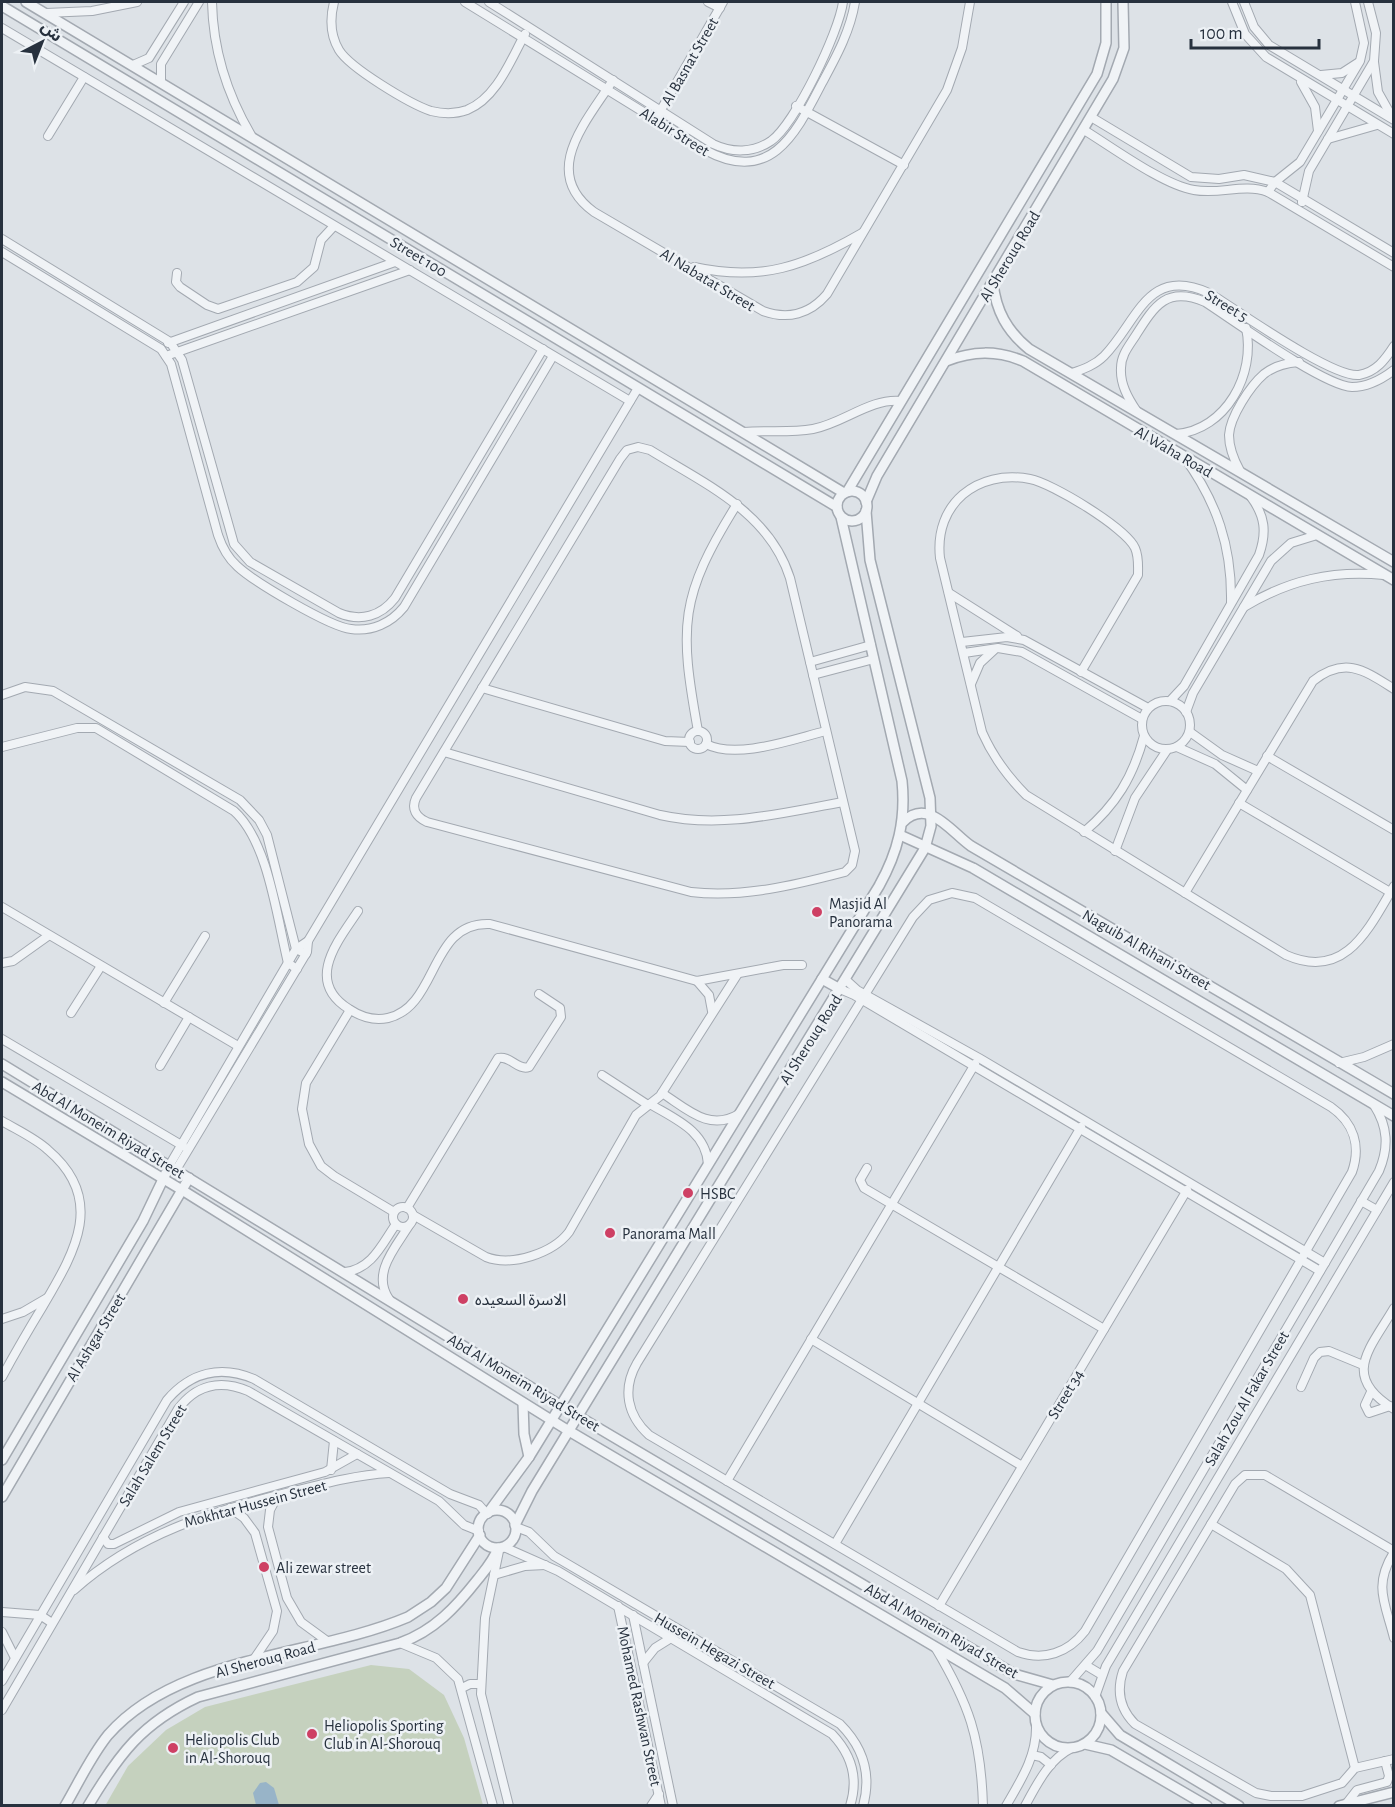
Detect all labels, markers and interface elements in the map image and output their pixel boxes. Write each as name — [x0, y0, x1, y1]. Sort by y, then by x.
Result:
north arrow — [12, 12, 72, 72]
scale bar — [1191, 12, 1318, 50]
street label: Al Basnat Street — [658, 15, 721, 108]
text: ش — [37, 18, 65, 46]
text: 100 m — [1200, 25, 1243, 43]
street label: Alabir Street — [637, 104, 712, 159]
street label: Al Sherouq Road — [977, 208, 1043, 305]
street label: Street 100 — [387, 234, 449, 280]
street label: Al Nabatat Street — [657, 245, 758, 314]
street label: Street 5 — [1202, 287, 1251, 325]
street label: Al Waha Road — [1132, 423, 1215, 481]
place label: Masjid Al Panorama — [829, 896, 893, 930]
marker: Masjid Al Panorama — [810, 905, 824, 919]
street label: Naguib Al Rihani Street — [1080, 907, 1213, 993]
street label: Al Sherouq Road — [777, 992, 845, 1087]
street label: Abd Al Moneim Riyad Street — [29, 1078, 187, 1183]
marker: HSBC — [681, 1186, 695, 1200]
place label: HSBC — [700, 1186, 735, 1202]
marker: Panorama Mall — [603, 1226, 617, 1240]
place label: Panorama Mall — [622, 1226, 716, 1242]
street label: Al Ashgar Street — [63, 1291, 128, 1384]
marker: الاسرة السعيده — [456, 1292, 470, 1306]
place label: الاسرة السعيده — [475, 1292, 566, 1309]
street label: Salah Zou Al Fakar Street — [1202, 1328, 1292, 1469]
street label: Abd Al Moneim Riyad Street — [444, 1331, 602, 1436]
street label: Street 34 — [1045, 1367, 1087, 1422]
street label: Salah Salem Street — [116, 1402, 190, 1509]
street label: Mokhtar Hussein Street — [182, 1477, 328, 1531]
marker: Ali zewar street — [257, 1560, 271, 1574]
place label: Ali zewar street — [276, 1560, 371, 1576]
street label: Abd Al Moneim Riyad Street — [861, 1580, 1021, 1682]
street label: Hussein Hegazi Street — [651, 1610, 778, 1692]
street label: Mohamed Rashwan Street — [614, 1625, 664, 1788]
street label: Al Sherouq Road — [214, 1639, 317, 1681]
place label: Heliopolis Sporting Club in Al-Shorouq — [324, 1718, 444, 1752]
marker: Heliopolis Sporting Club in Al-Shorouq — [305, 1727, 319, 1741]
place label: Heliopolis Club in Al-Shorouq — [185, 1732, 280, 1766]
marker: Heliopolis Club in Al-Shorouq — [166, 1741, 180, 1755]

